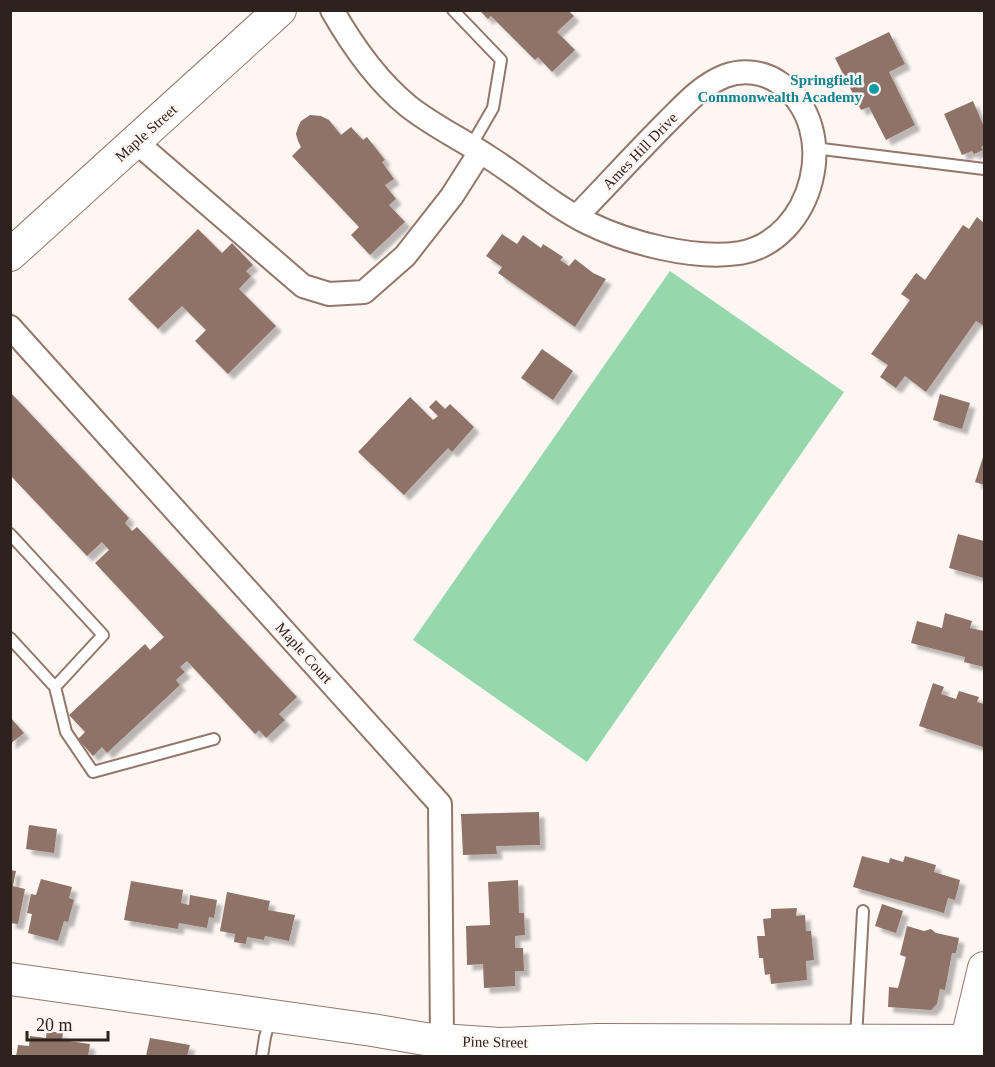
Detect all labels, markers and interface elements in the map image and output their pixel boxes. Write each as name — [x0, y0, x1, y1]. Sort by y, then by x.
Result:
place label: Springfield Commonwealth Academy — [697, 72, 863, 105]
marker: Springfield Commonwealth Academy — [867, 82, 881, 96]
street label: Maple Street — [112, 101, 181, 165]
street label: Ames Hill Drive — [600, 109, 681, 193]
street label: Maple Court — [273, 619, 336, 687]
scale bar — [27, 1004, 108, 1042]
text: 20 m — [36, 1015, 73, 1035]
street label: Pine Street — [462, 1033, 529, 1051]

